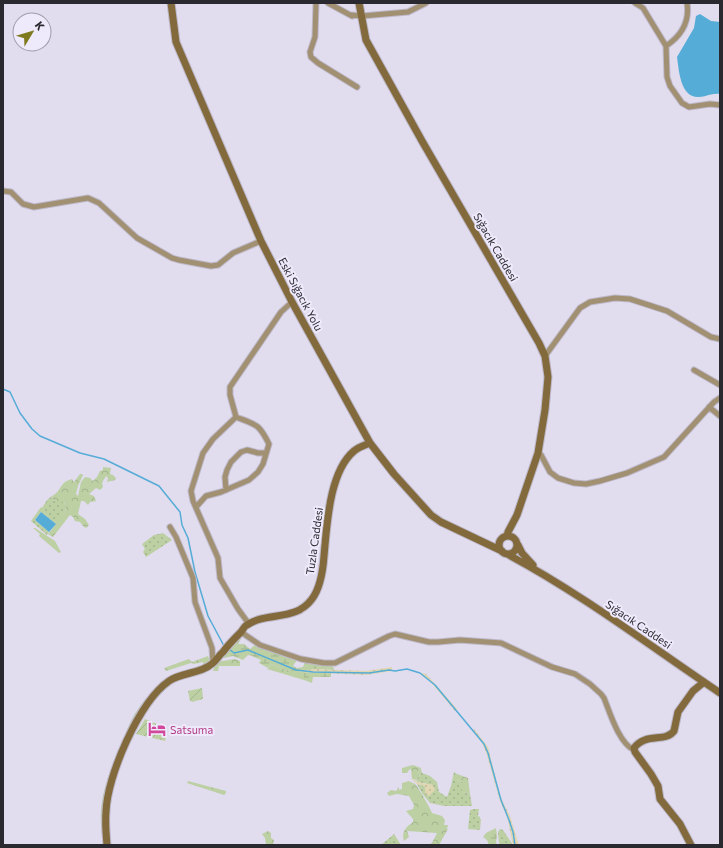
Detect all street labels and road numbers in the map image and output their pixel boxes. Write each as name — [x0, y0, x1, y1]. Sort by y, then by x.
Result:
street label: Sığacık Caddesi — [471, 210, 521, 284]
street label: Eski Sığacık Yolu — [276, 255, 326, 333]
street label: Tuzla Caddesi — [303, 506, 325, 576]
street label: Sığacık Caddesi — [603, 597, 675, 651]

